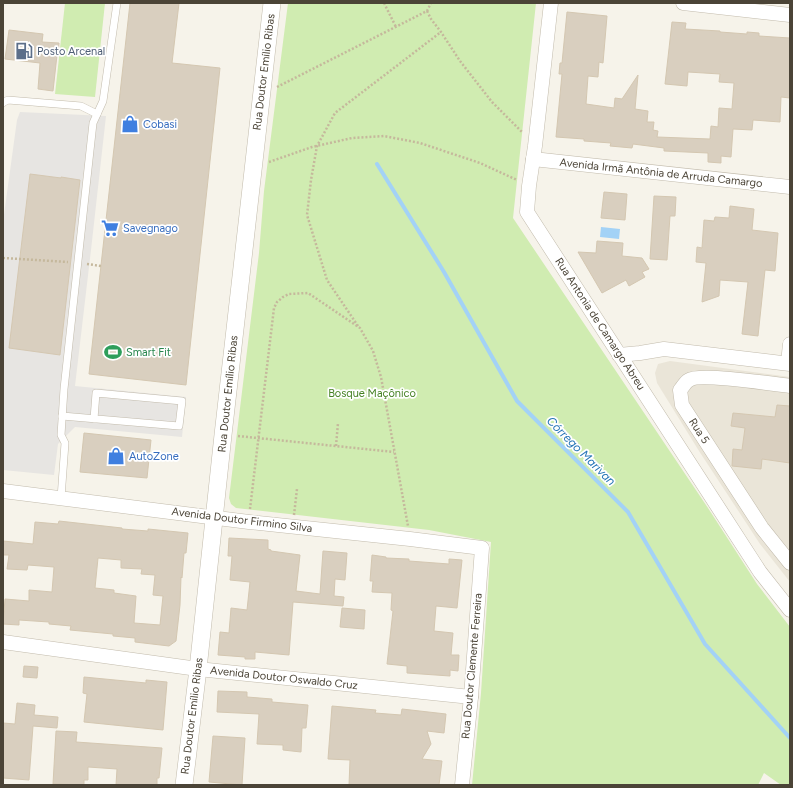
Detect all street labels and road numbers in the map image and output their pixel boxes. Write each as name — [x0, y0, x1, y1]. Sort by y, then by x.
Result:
street label: Rua Doutor Emílio Ribas — [250, 13, 278, 131]
street label: Avenida Irmã Antônia de Arruda Camargo — [559, 156, 763, 190]
street label: Rua Antonia de Camargo Abreu — [552, 255, 648, 393]
street label: Rua Doutor Emílio Ribas — [215, 335, 241, 453]
street label: Rua 5 — [686, 416, 712, 446]
street label: Avenida Doutor Firmino Silva — [171, 505, 313, 535]
street label: Rua Doutor Clemente Ferreira — [459, 593, 485, 739]
street label: Rua Doutor Emílio Ribas — [178, 657, 206, 775]
street label: Avenida Doutor Oswaldo Cruz — [210, 664, 358, 692]

